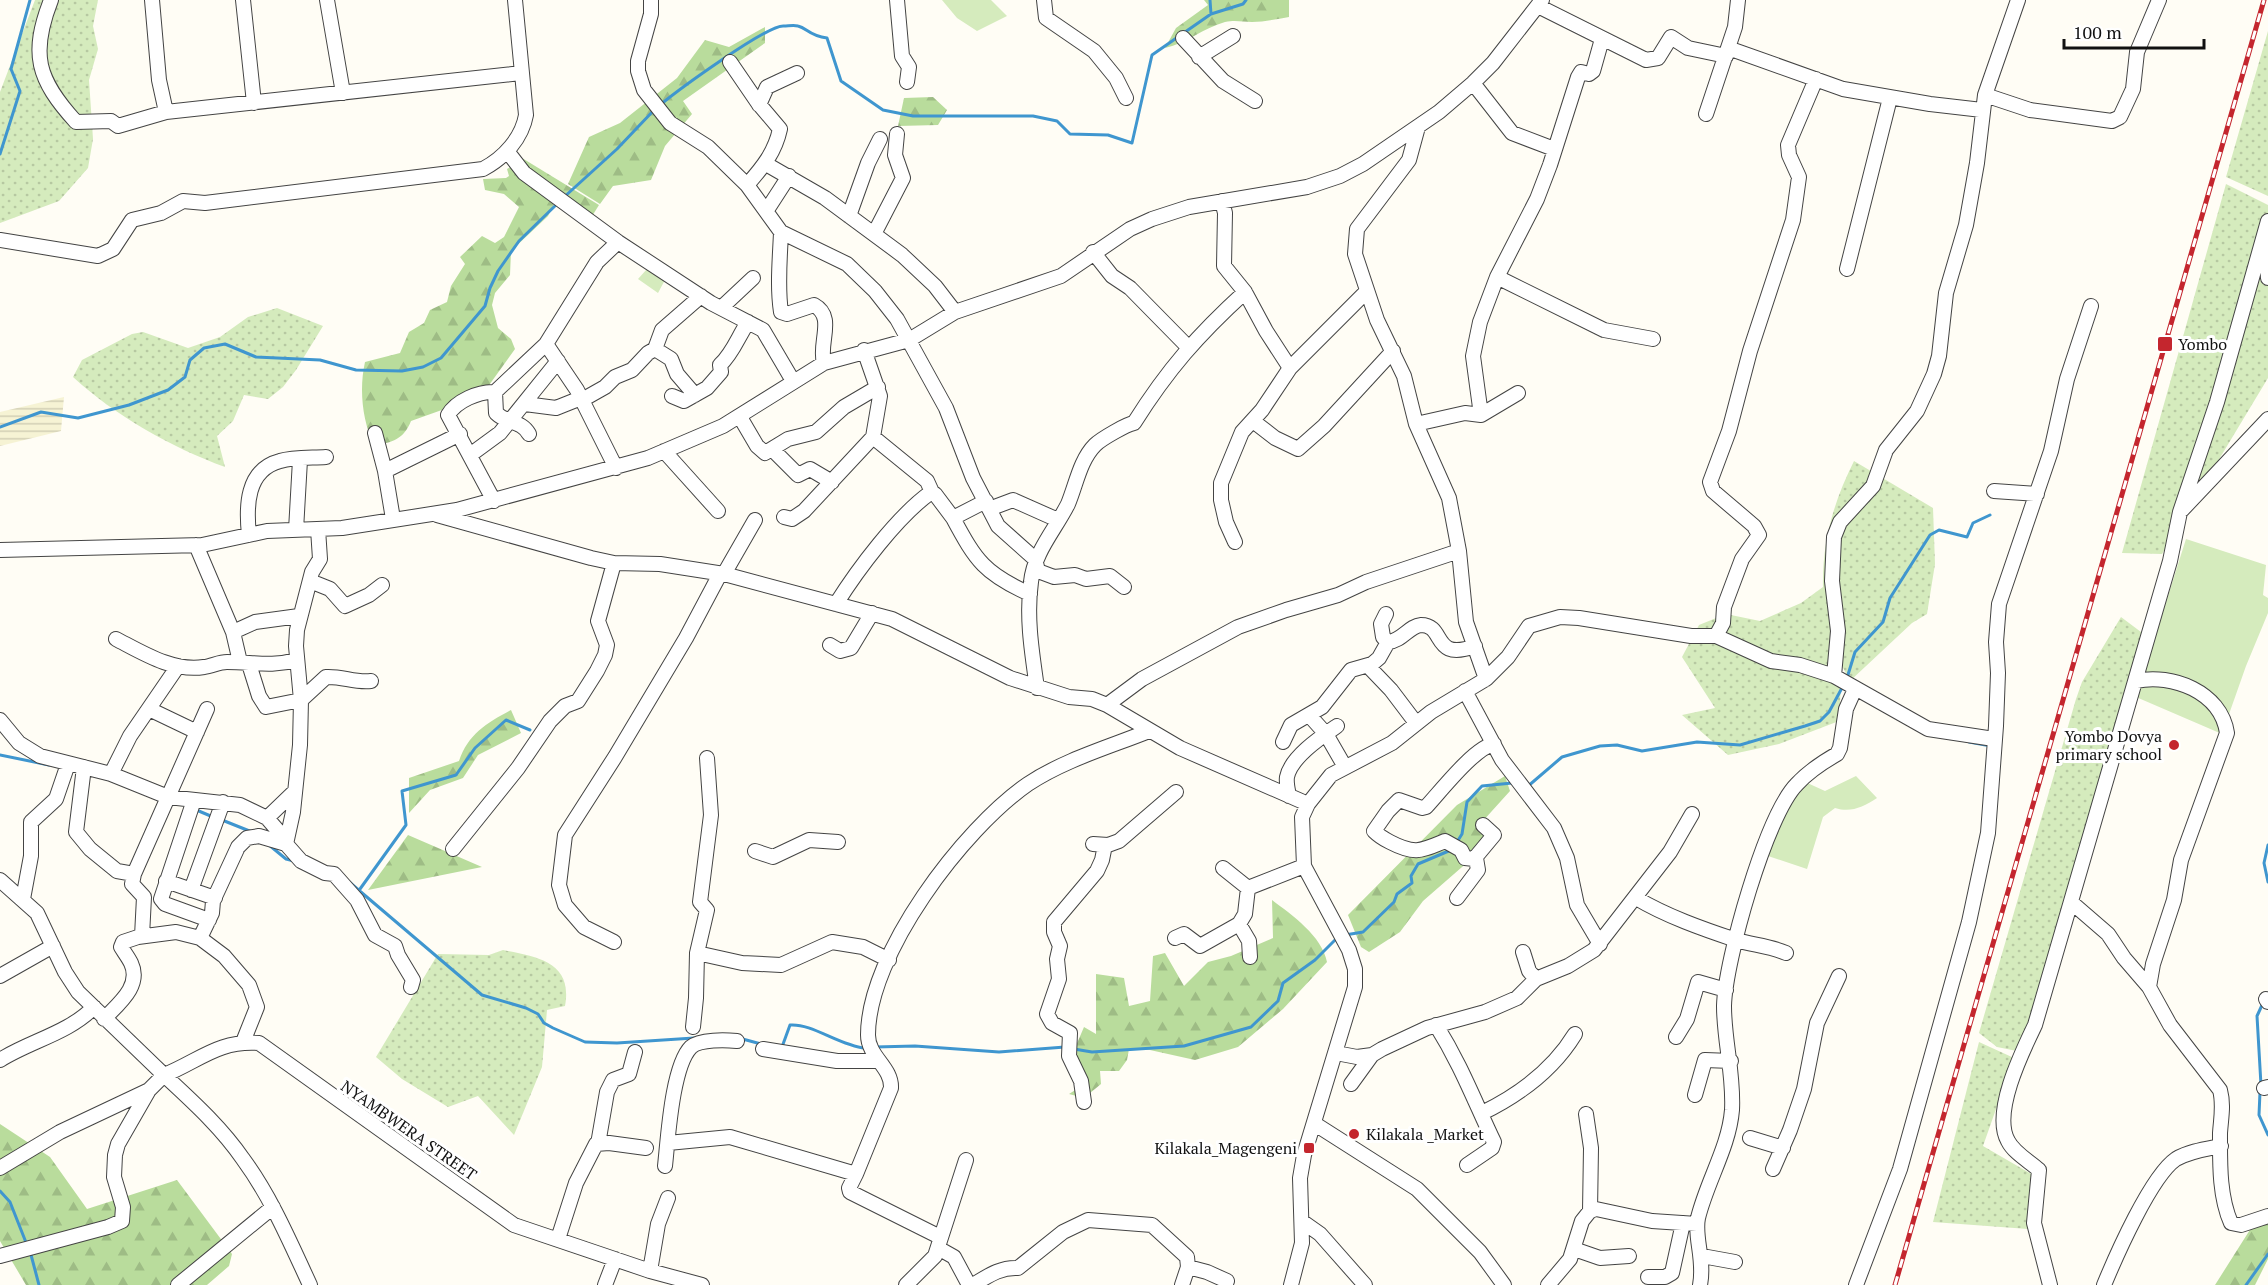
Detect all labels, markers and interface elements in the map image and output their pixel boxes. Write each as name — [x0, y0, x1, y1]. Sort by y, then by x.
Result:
scale bar — [2064, 12, 2204, 50]
text: 100 m — [2073, 20, 2122, 44]
place label: Yombo — [2178, 333, 2227, 355]
marker: Yombo — [2156, 335, 2174, 353]
place label: Yombo Dovya primary school — [2055, 725, 2162, 765]
marker: Yombo Dovya primary school — [2167, 738, 2181, 752]
street label: NYAMBWERA STREET — [337, 1075, 481, 1185]
place label: Kilakala _Market — [1366, 1123, 1484, 1145]
marker: Kilakala _Market — [1347, 1127, 1361, 1141]
place label: Kilakala_Magengeni — [1154, 1137, 1297, 1159]
marker: Kilakala_Magengeni — [1302, 1141, 1316, 1155]

